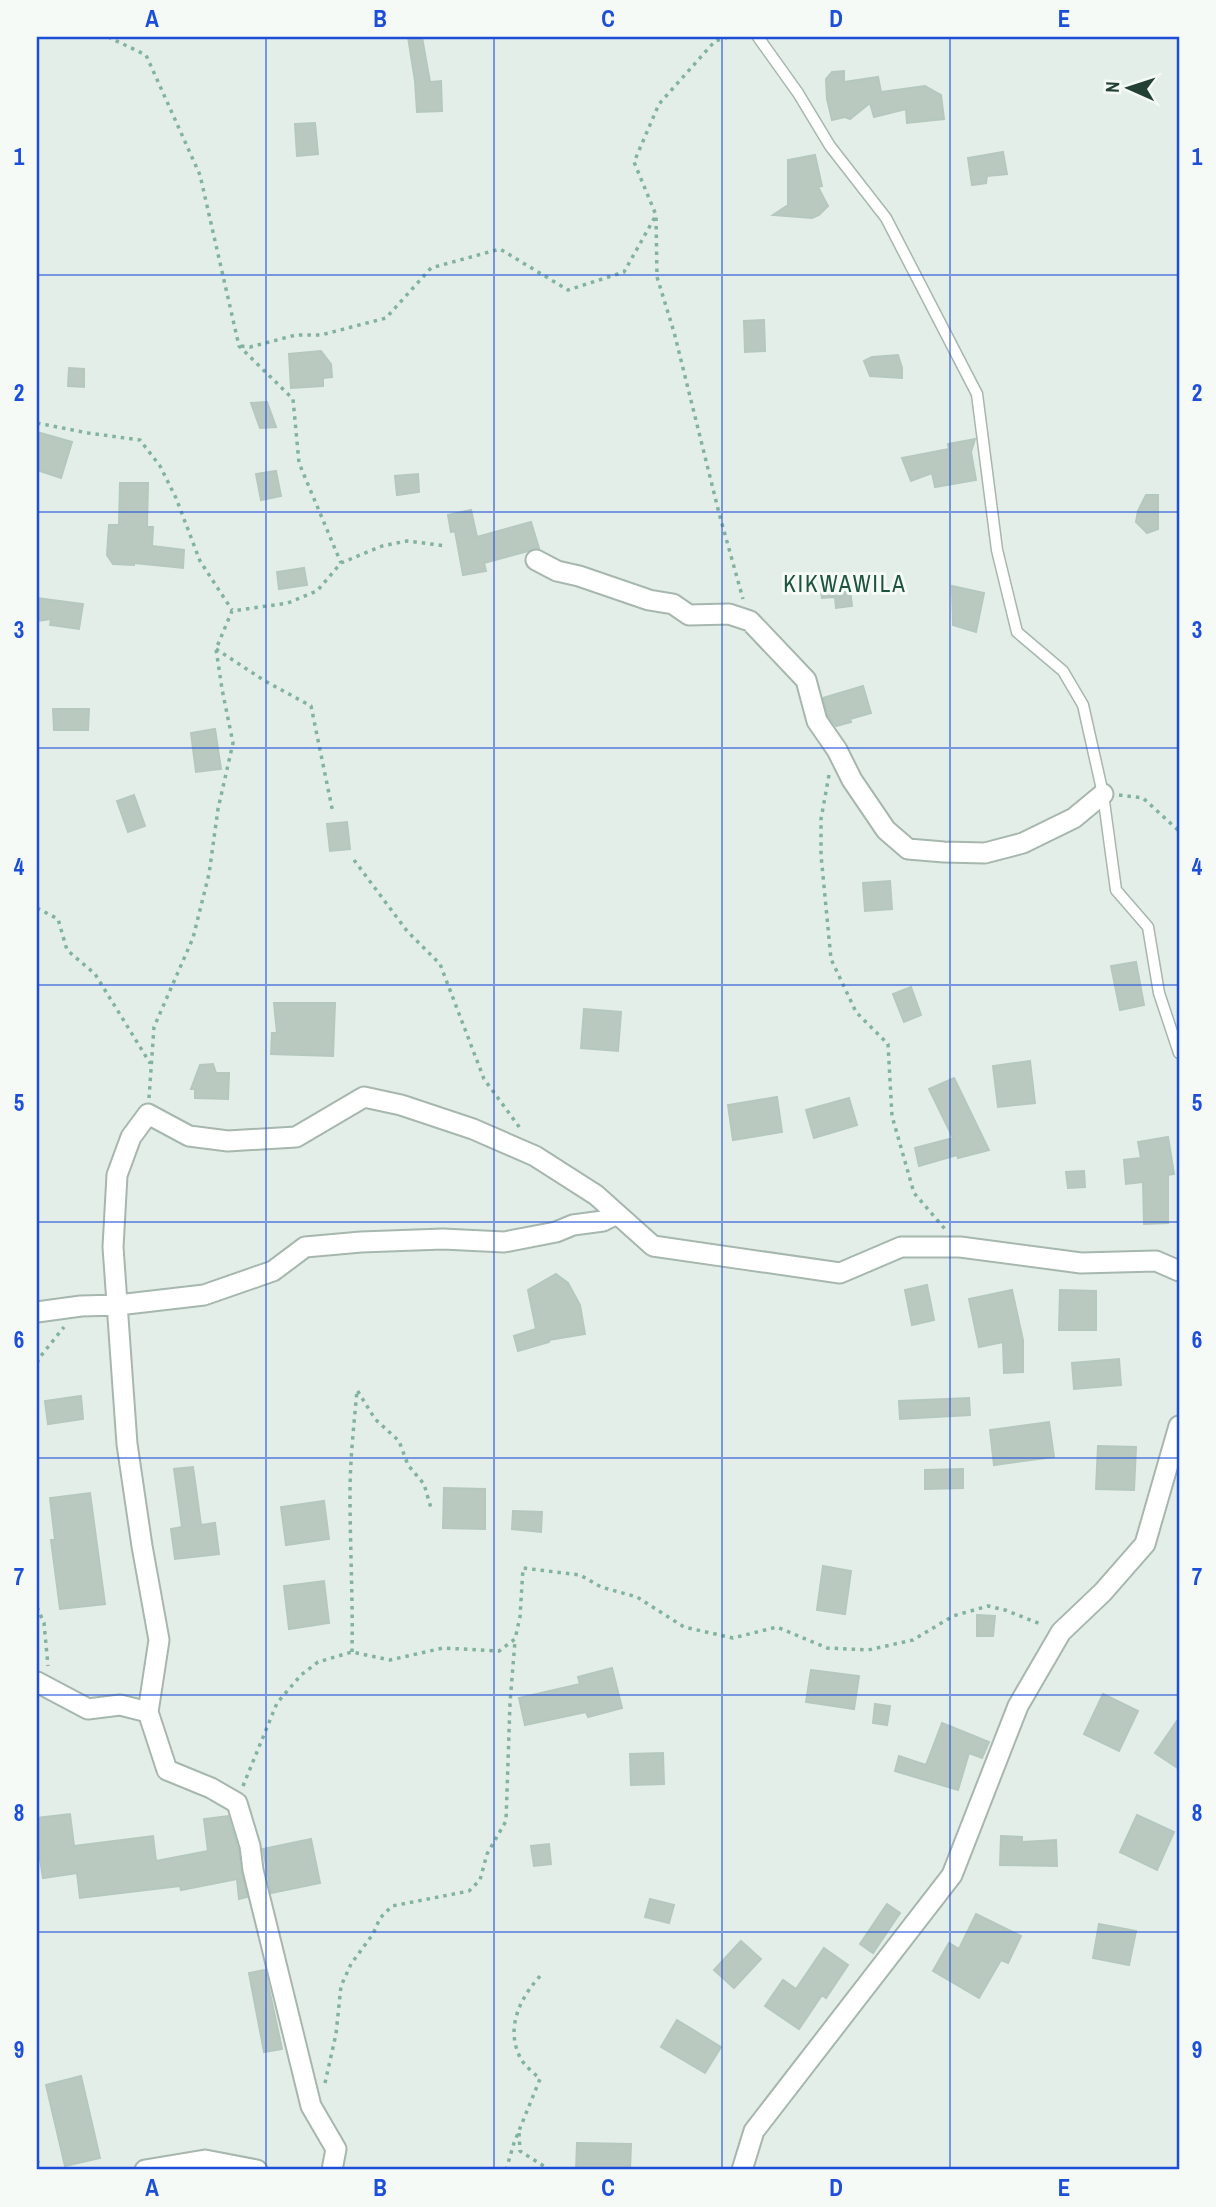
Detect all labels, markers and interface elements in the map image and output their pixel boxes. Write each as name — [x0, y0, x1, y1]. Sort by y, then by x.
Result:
text: A — [145, 3, 159, 34]
text: B — [373, 3, 387, 34]
text: C — [601, 3, 615, 34]
text: D — [829, 3, 843, 34]
text: E — [1058, 3, 1070, 34]
north arrow — [1094, 52, 1164, 122]
text: N — [1099, 81, 1125, 93]
text: 1 — [14, 141, 25, 172]
text: 1 — [1192, 141, 1203, 172]
text: 2 — [14, 377, 24, 408]
text: 2 — [1192, 377, 1202, 408]
district label: KIKWAWILA — [783, 568, 907, 599]
text: 3 — [14, 614, 24, 645]
text: 3 — [1192, 614, 1202, 645]
text: 4 — [14, 851, 25, 882]
text: 4 — [1192, 851, 1203, 882]
text: 5 — [14, 1087, 24, 1118]
text: 5 — [1192, 1087, 1202, 1118]
text: 6 — [14, 1324, 24, 1355]
text: 6 — [1192, 1324, 1202, 1355]
text: 7 — [14, 1561, 24, 1592]
text: 7 — [1192, 1561, 1202, 1592]
text: 8 — [14, 1797, 24, 1828]
text: 8 — [1192, 1797, 1202, 1828]
text: 9 — [14, 2034, 24, 2065]
text: 9 — [1192, 2034, 1202, 2065]
text: A — [145, 2172, 159, 2203]
text: B — [373, 2172, 387, 2203]
text: C — [601, 2172, 615, 2203]
text: D — [829, 2172, 843, 2203]
text: E — [1058, 2172, 1070, 2203]

